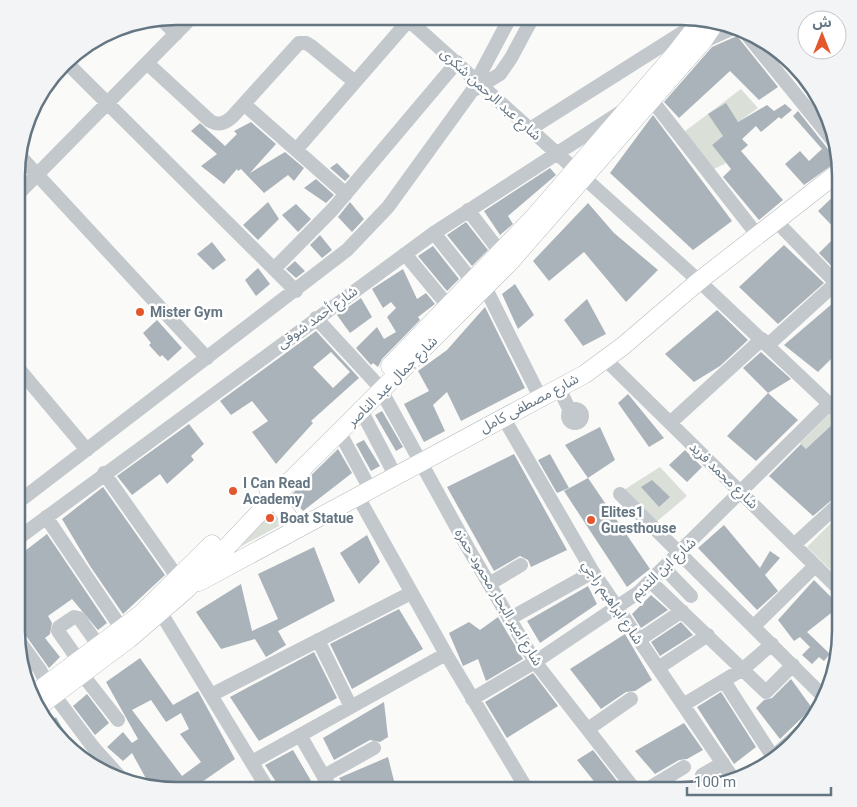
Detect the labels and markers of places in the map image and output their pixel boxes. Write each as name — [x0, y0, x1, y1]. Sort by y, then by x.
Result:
place label: Mister Gym — [150, 304, 223, 320]
marker: Mister Gym — [134, 306, 146, 318]
place label: I Can Read Academy — [243, 475, 311, 507]
marker: I Can Read Academy — [227, 485, 239, 497]
place label: Elites1 Guesthouse — [601, 504, 677, 536]
place label: Boat Statue — [280, 510, 354, 526]
marker: Boat Statue — [264, 512, 276, 524]
marker: Elites1 Guesthouse — [585, 514, 597, 526]

